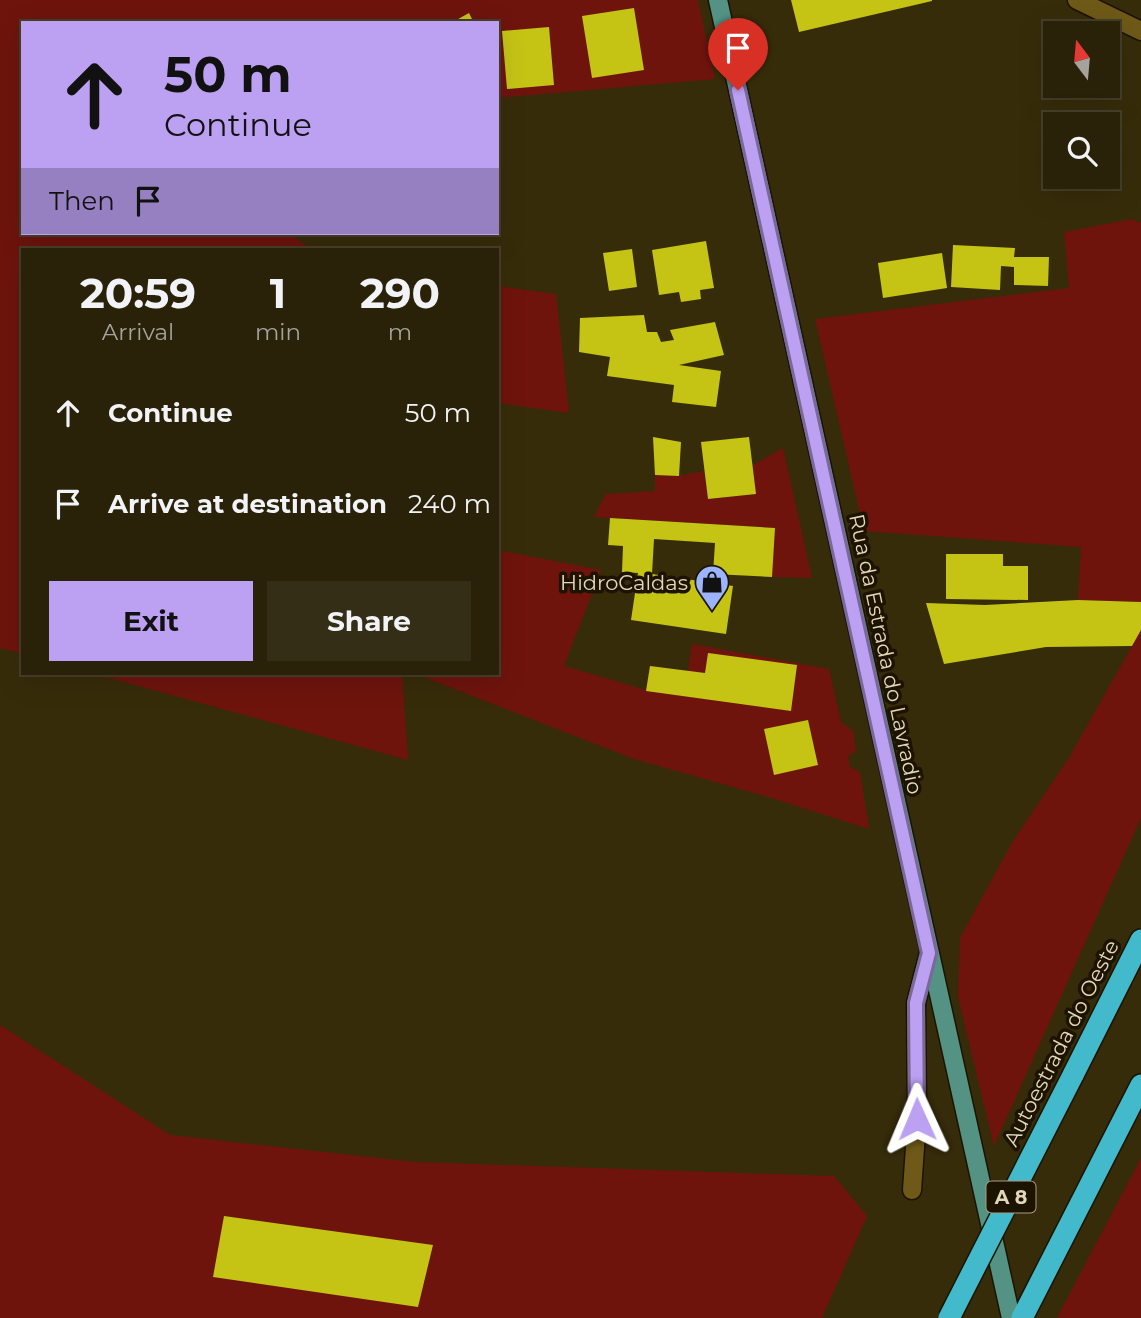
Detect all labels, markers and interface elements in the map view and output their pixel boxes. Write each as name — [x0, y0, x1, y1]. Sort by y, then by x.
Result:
pin — [708, 18, 768, 90]
north arrow — [1043, 21, 1120, 98]
map controls — [1043, 21, 1120, 189]
icon: arrive — [719, 29, 757, 67]
text: 50 m — [164, 45, 292, 104]
icon: ahead — [49, 49, 140, 140]
text: Continue — [164, 105, 312, 144]
button: search — [1043, 112, 1120, 189]
icon: arrive — [129, 182, 167, 220]
text: Then — [49, 185, 115, 217]
text: 20:59 — [80, 267, 196, 319]
text: 1 — [270, 267, 286, 319]
text: 290 — [360, 267, 440, 319]
text: Arrival — [102, 318, 174, 346]
text: min — [255, 318, 301, 346]
text: m — [388, 318, 412, 346]
icon: ahead — [49, 394, 87, 432]
text: Continue — [108, 397, 233, 429]
text: 50 m — [405, 397, 471, 429]
icon: arrive — [49, 485, 87, 523]
text: Arrive at destination — [108, 488, 387, 520]
text: 240 m — [408, 488, 491, 520]
street label: Rua da Estrada do Lavradio — [844, 512, 928, 796]
shop icon: HidroCaldas — [693, 563, 731, 612]
place label: HidroCaldas — [560, 570, 688, 595]
button: Exit — [49, 581, 253, 661]
button: Share — [267, 581, 471, 661]
street label: Autoestrada do Oeste — [998, 936, 1124, 1150]
position arrow — [880, 1082, 954, 1156]
road number: A 8 — [986, 1182, 1036, 1212]

